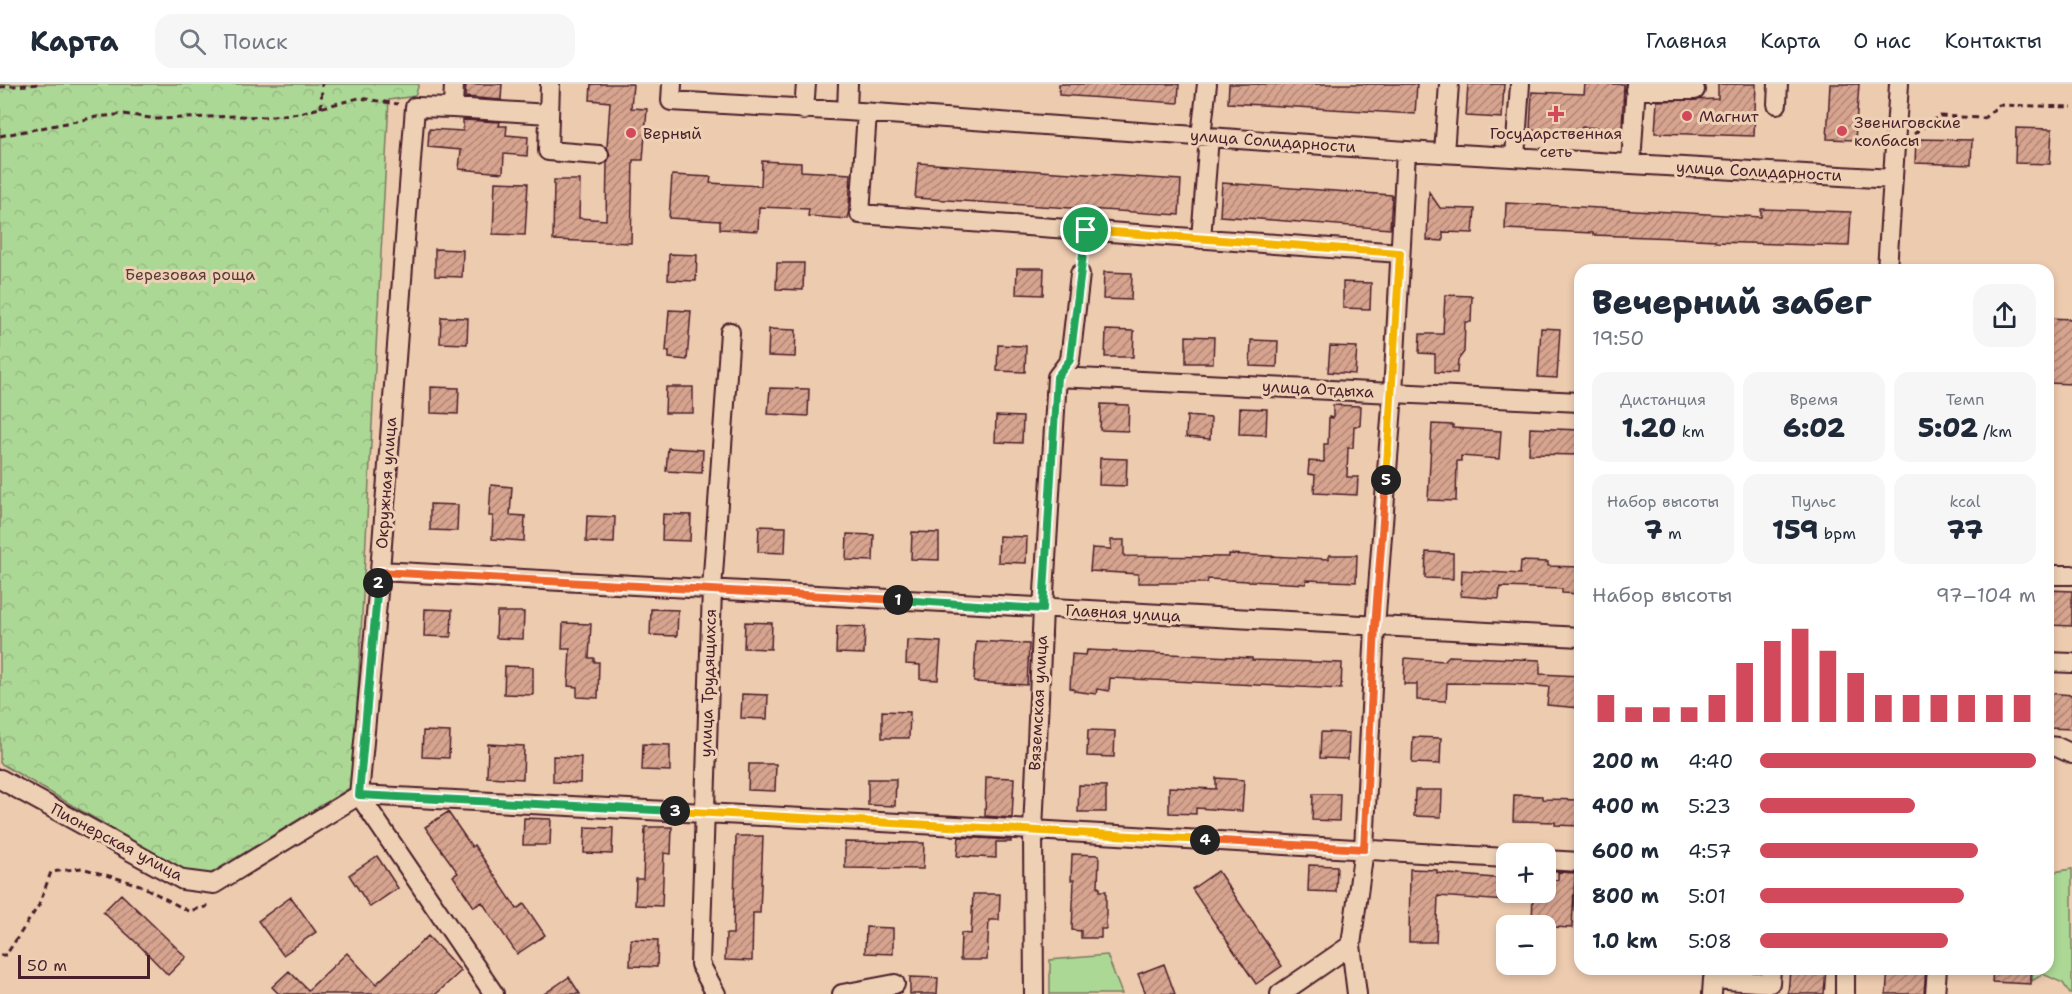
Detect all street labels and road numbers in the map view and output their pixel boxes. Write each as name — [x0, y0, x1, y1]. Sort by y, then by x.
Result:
street label: улица Солидарности — [1189, 125, 1357, 157]
street label: улица Солидарности — [1676, 156, 1842, 186]
street label: улица Отдыха — [1261, 376, 1375, 402]
street label: Окружная улица — [371, 416, 401, 550]
street label: Главная улица — [1065, 599, 1181, 627]
street label: улица Трудящихся — [695, 608, 721, 758]
street label: Вяземская улица — [1024, 635, 1052, 771]
street label: Пионерская улица — [47, 798, 187, 886]

